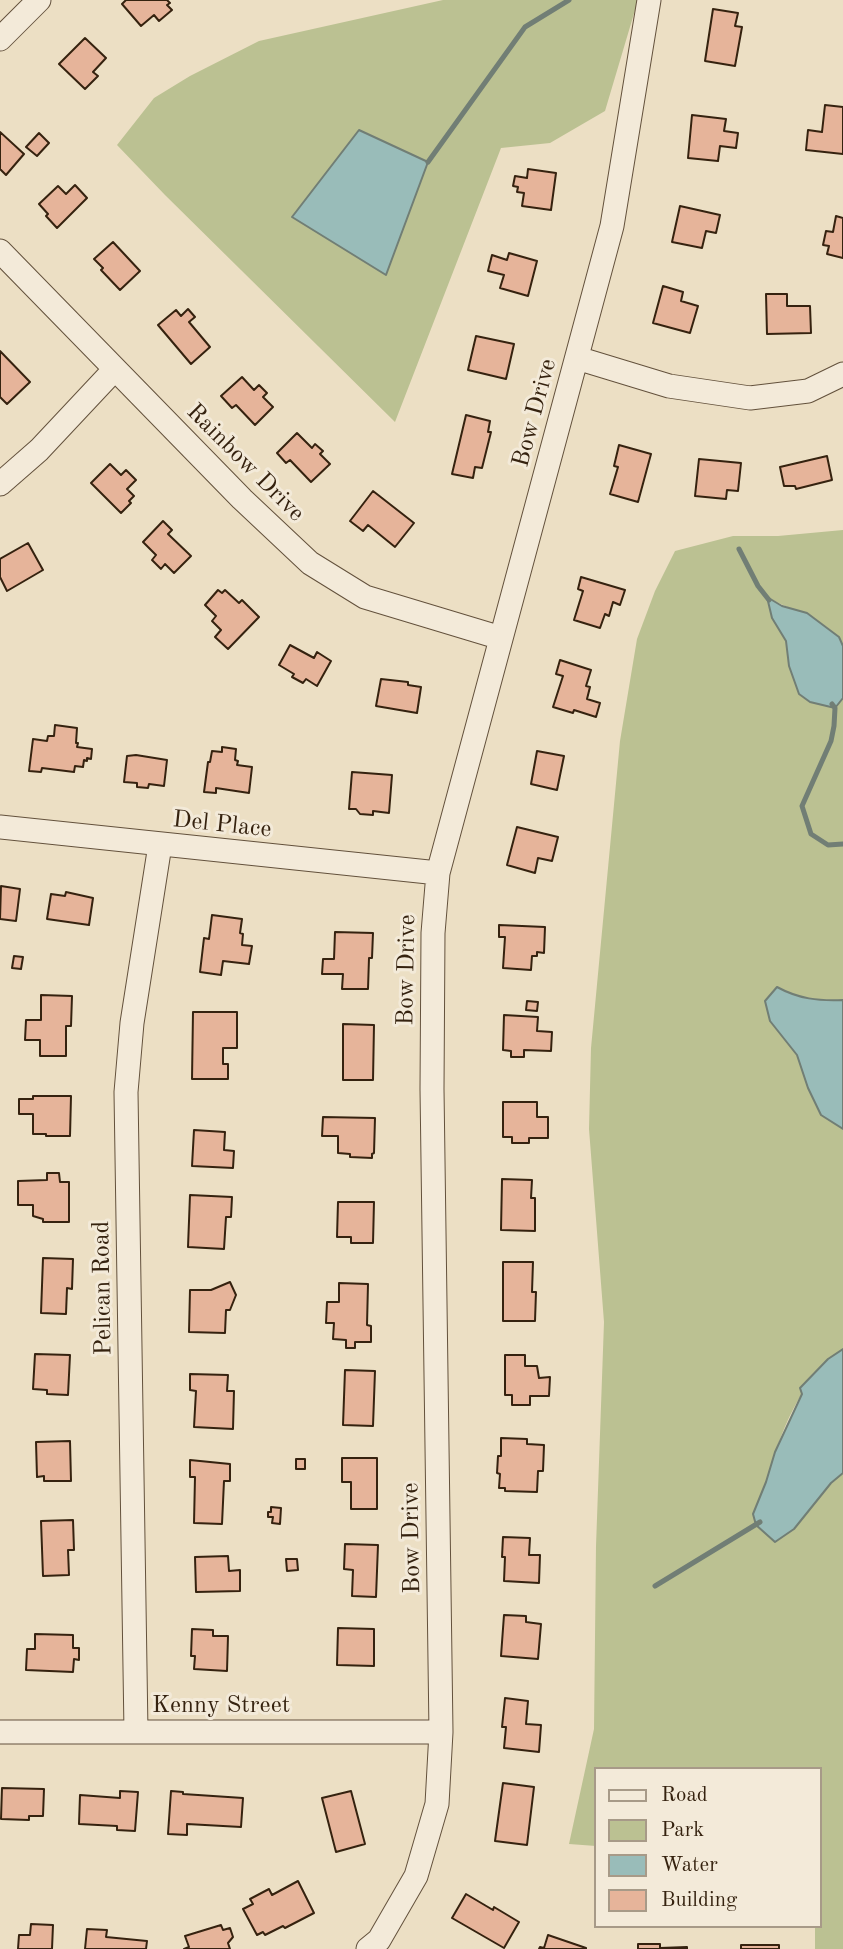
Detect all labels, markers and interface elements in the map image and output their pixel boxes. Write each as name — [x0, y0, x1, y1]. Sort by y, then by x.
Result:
street label: Bow Drive — [507, 356, 563, 470]
street label: Rainbow Drive — [180, 398, 310, 528]
street label: Del Place — [171, 805, 273, 845]
street label: Bow Drive — [392, 914, 422, 1026]
street label: Pelican Road — [87, 1220, 119, 1356]
street label: Bow Drive — [397, 1482, 427, 1594]
street label: Kenny Street — [152, 1692, 290, 1720]
legend — [594, 1767, 822, 1928]
text: Road — [661, 1785, 708, 1806]
text: Park — [661, 1820, 704, 1841]
text: Water — [661, 1855, 718, 1876]
text: Building — [661, 1890, 737, 1911]

